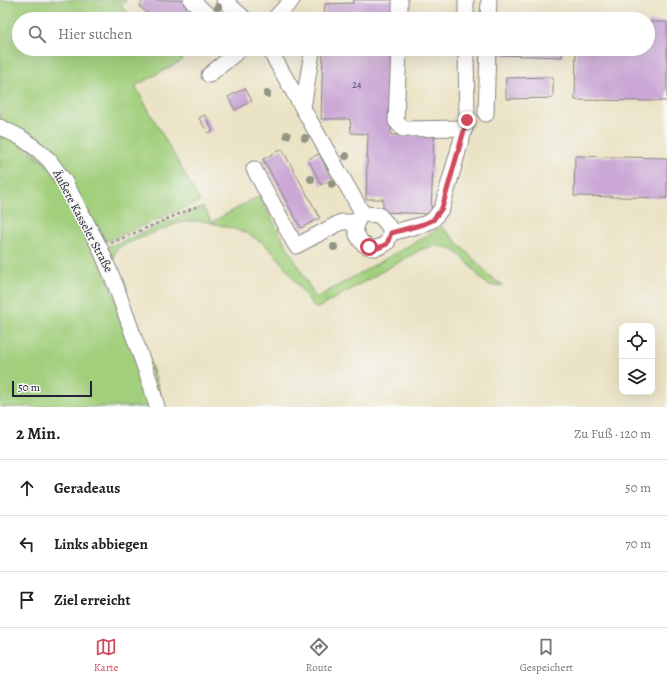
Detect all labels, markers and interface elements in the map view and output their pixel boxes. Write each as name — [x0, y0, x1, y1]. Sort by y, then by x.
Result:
search box — [12, 12, 655, 56]
icon: search — [26, 23, 48, 45]
text: Hier suchen — [58, 24, 132, 44]
house number: 24 — [352, 78, 362, 91]
route end — [458, 111, 476, 129]
street label: Äußere Kasseler Straße — [49, 166, 117, 275]
route start — [360, 238, 378, 256]
map controls — [619, 323, 655, 395]
button: locate — [619, 323, 655, 359]
button: layers — [619, 359, 655, 395]
scale bar — [12, 379, 92, 398]
text: 50 m — [18, 380, 40, 395]
text: 2 Min. — [16, 422, 61, 445]
text: Zu Fuß · 120 m — [574, 425, 651, 442]
icon: ahead — [16, 477, 38, 499]
text: Geradeaus — [54, 478, 120, 498]
text: 50 m — [625, 479, 651, 496]
icon: left — [16, 533, 38, 555]
text: Links abbiegen — [54, 534, 148, 554]
text: 70 m — [625, 535, 651, 552]
icon: arrive — [16, 589, 38, 611]
text: Ziel erreicht — [54, 590, 130, 610]
tab: Karte — [94, 636, 118, 675]
tab: Route — [306, 636, 332, 675]
tab: Gespeichert — [520, 636, 573, 675]

